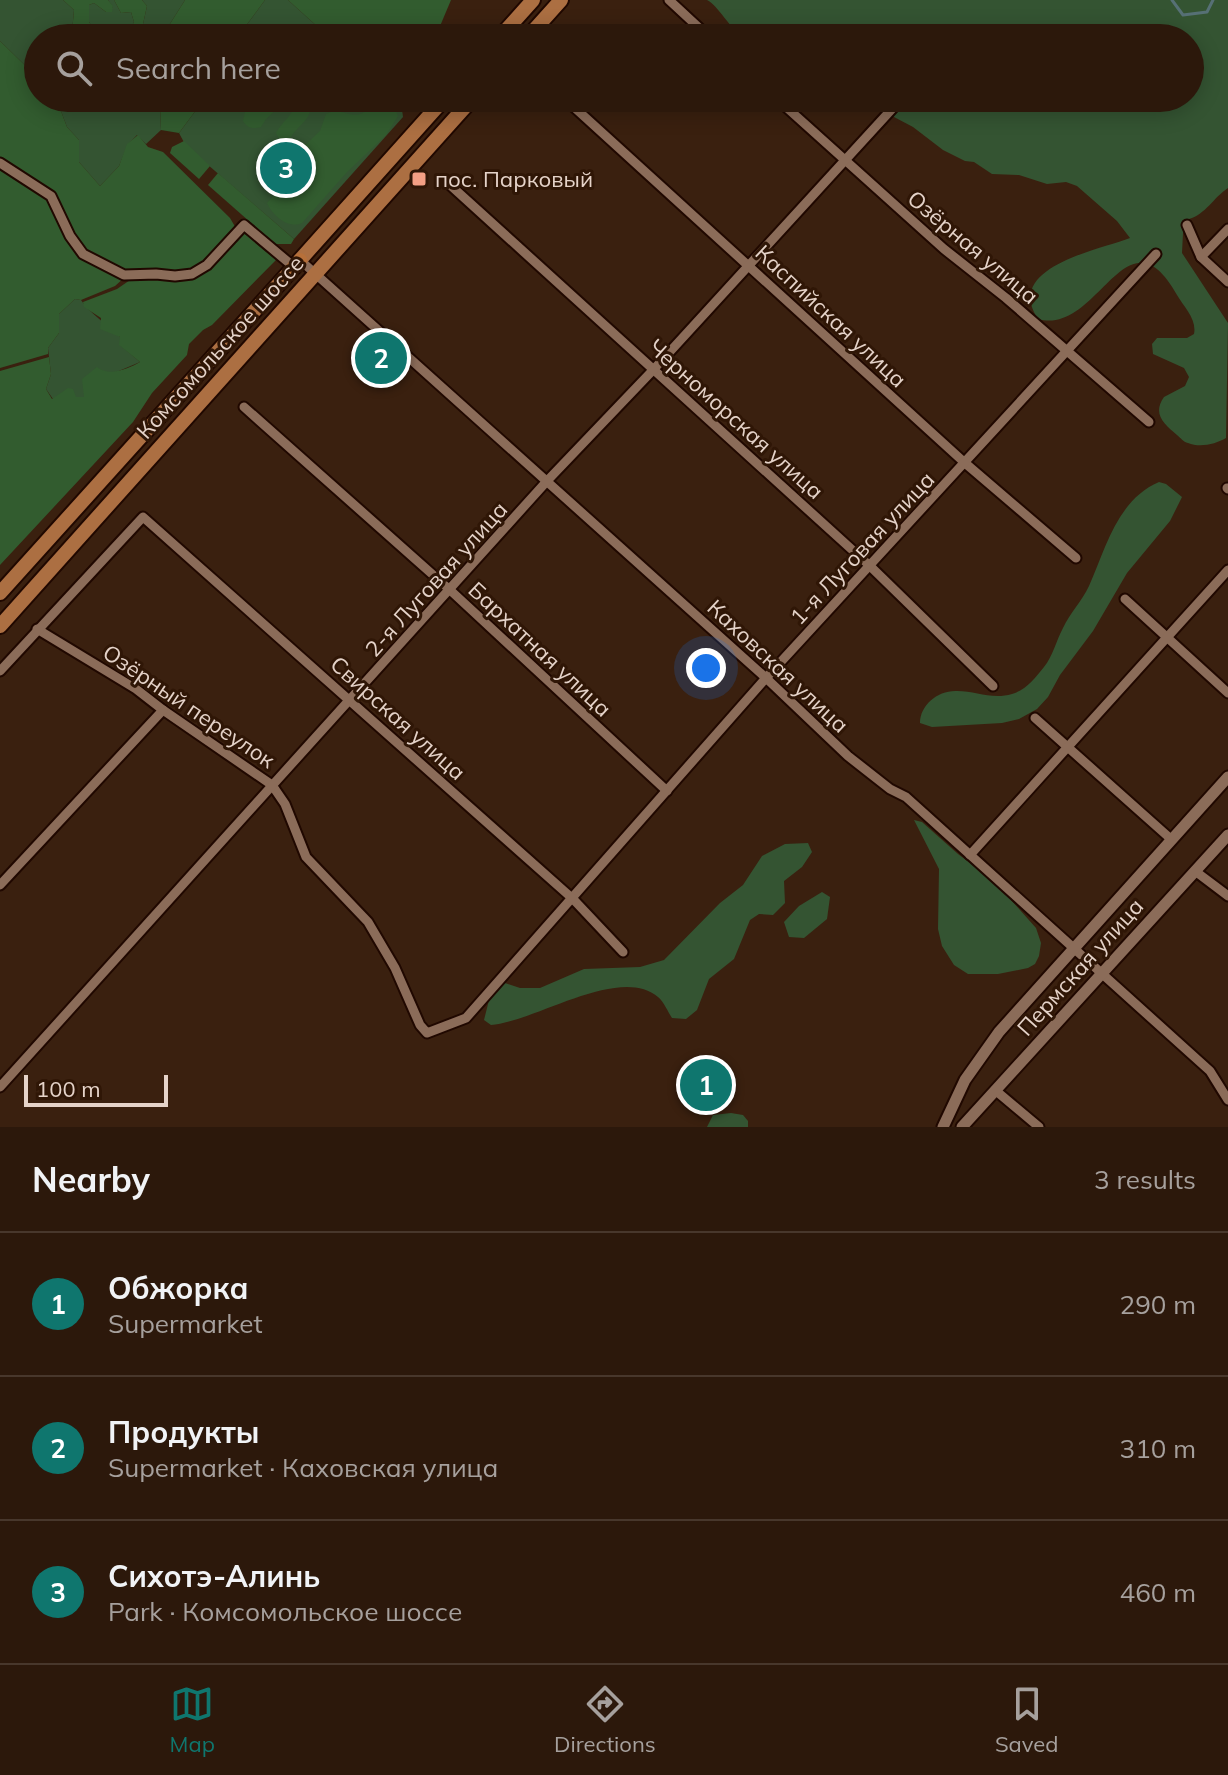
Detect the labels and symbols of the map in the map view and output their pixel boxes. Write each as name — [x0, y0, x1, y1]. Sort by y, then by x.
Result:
pin: 3 — [260, 138, 312, 198]
place label: пос. Парковый — [435, 165, 593, 193]
marker: пос. Парковый — [410, 170, 428, 188]
street label: Озёрная улица — [902, 184, 1044, 310]
street label: Каспийская улица — [750, 239, 912, 393]
street label: Комсомольское шоссе — [130, 250, 310, 444]
pin: 2 — [355, 328, 407, 388]
street label: Черноморская улица — [643, 333, 829, 505]
street label: 1-я Луговая улица — [784, 466, 940, 630]
street label: 2-я Луговая улица — [359, 496, 513, 662]
street label: Бархатная улица — [463, 576, 617, 722]
street label: Каховская улица — [702, 593, 854, 739]
street label: Озёрный переулок — [98, 638, 281, 774]
your location — [686, 648, 726, 688]
street label: Свирская улица — [325, 650, 471, 786]
street label: Пермская улица — [1011, 892, 1149, 1042]
pin: 1 — [680, 1055, 732, 1115]
scale bar — [24, 1071, 168, 1107]

